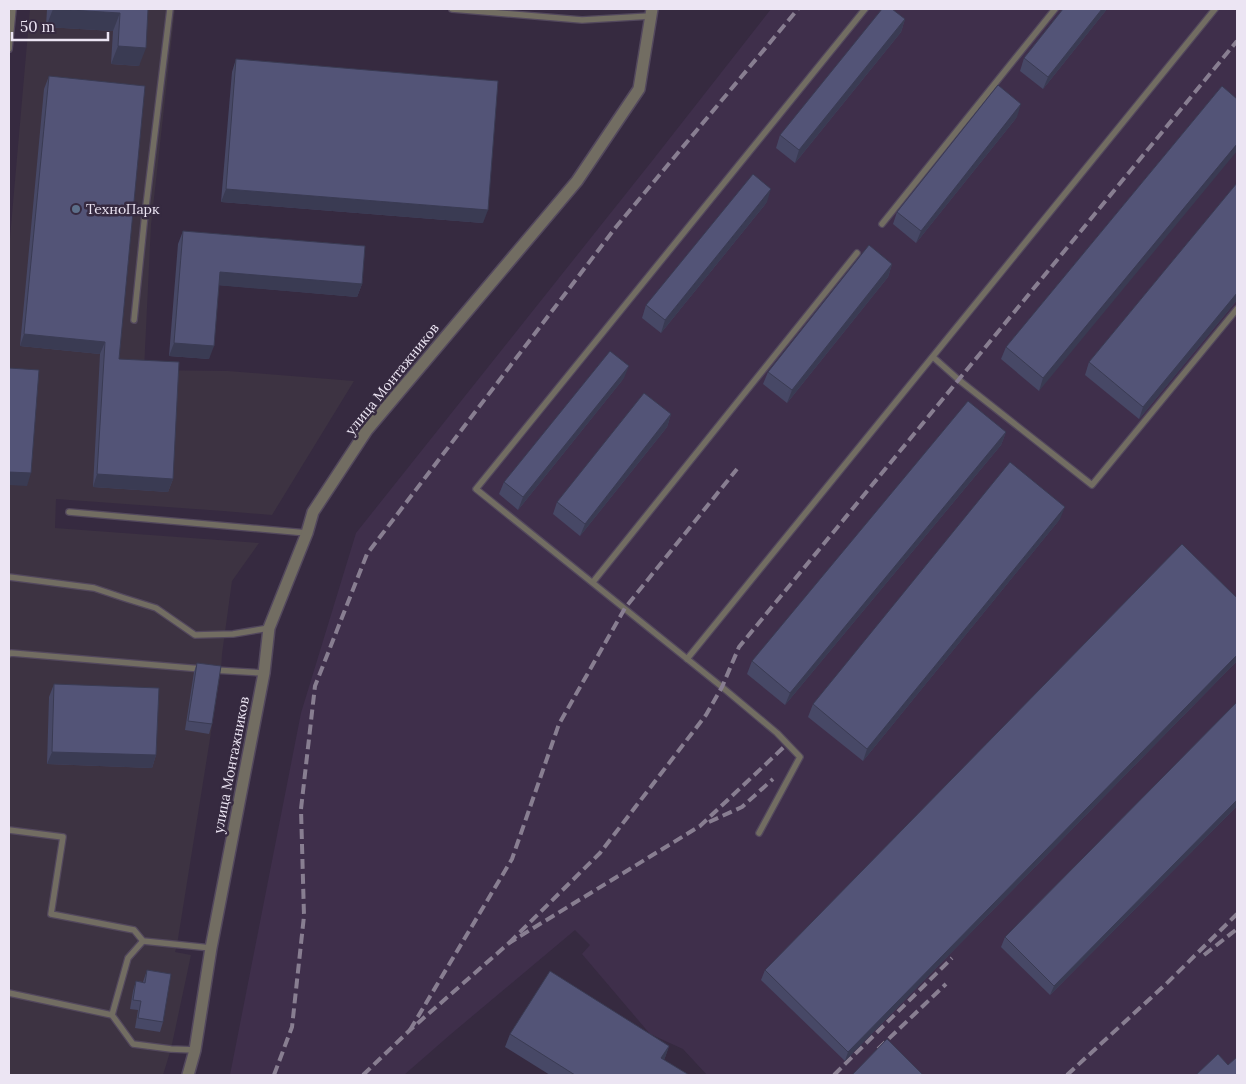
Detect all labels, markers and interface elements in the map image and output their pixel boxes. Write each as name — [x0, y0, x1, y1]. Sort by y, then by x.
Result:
scale bar — [12, 10, 109, 42]
text: 50 m — [20, 17, 55, 36]
place label: ТехноПарк — [86, 200, 160, 218]
marker: ТехноПарк — [70, 203, 82, 215]
street label: улица Монтажников — [341, 319, 443, 439]
street label: улица Монтажников — [209, 695, 253, 835]

